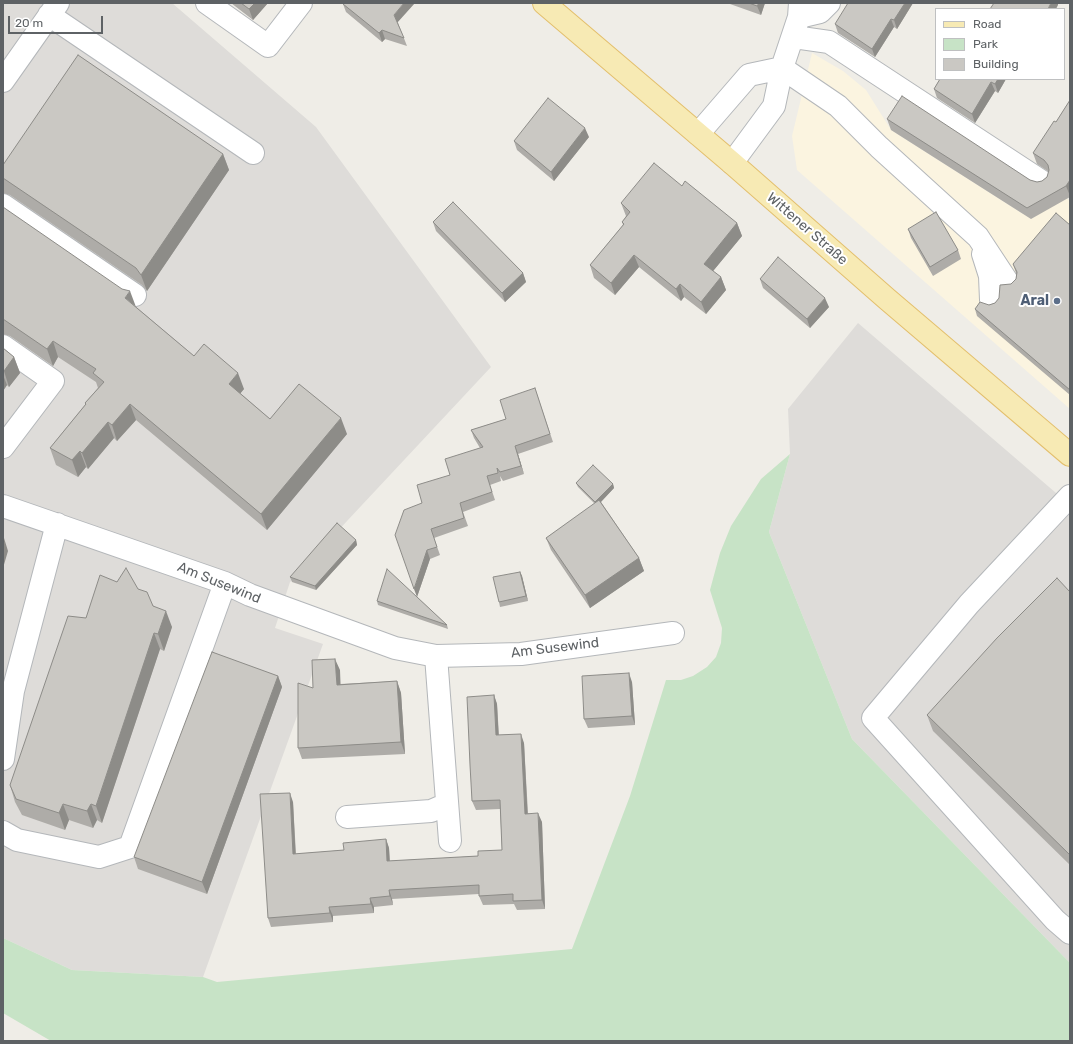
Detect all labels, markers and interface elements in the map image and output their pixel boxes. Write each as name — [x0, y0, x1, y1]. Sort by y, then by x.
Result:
scale bar — [10, 8, 105, 34]
legend — [935, 8, 1065, 80]
text: 20 m — [15, 16, 43, 30]
text: Road — [973, 17, 1001, 31]
text: Park — [973, 37, 998, 51]
text: Building — [973, 57, 1019, 71]
street label: Wittener Straße — [763, 189, 851, 269]
place label: Aral — [1020, 293, 1049, 309]
marker: Aral — [1052, 296, 1062, 306]
street label: Am Susewind — [175, 559, 263, 607]
street label: Am Susewind — [510, 634, 600, 662]

